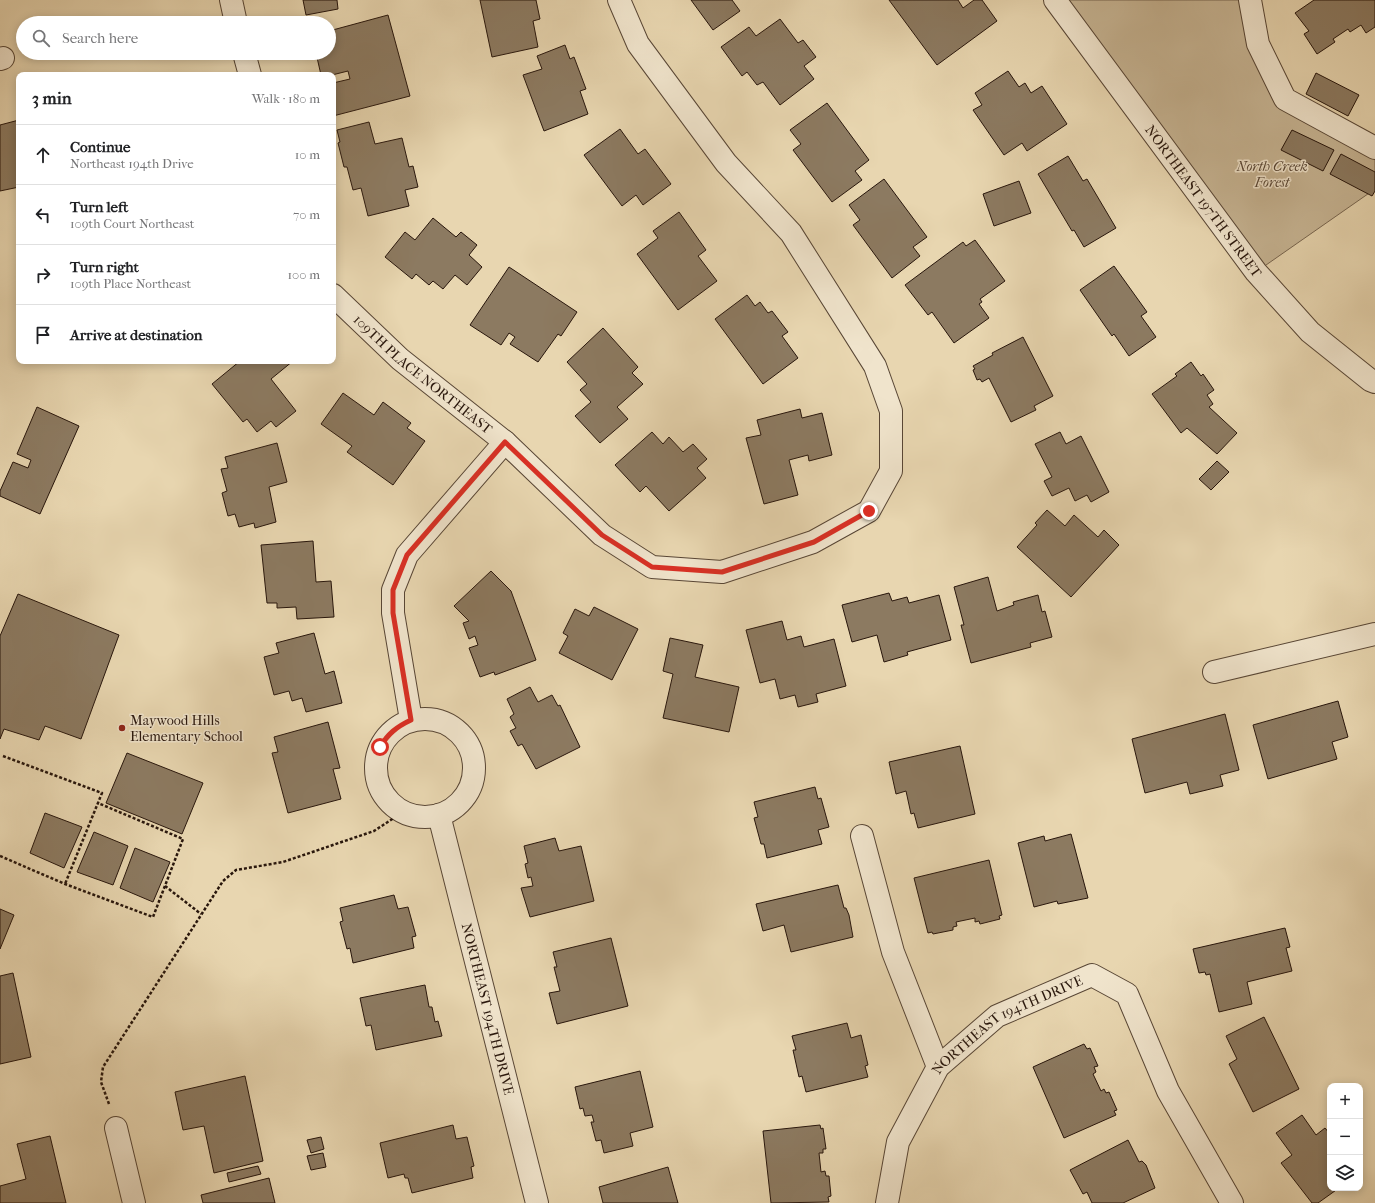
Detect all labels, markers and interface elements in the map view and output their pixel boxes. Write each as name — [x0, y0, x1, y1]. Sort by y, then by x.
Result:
search box — [16, 16, 336, 60]
icon: search — [30, 27, 52, 49]
text: Search here — [62, 29, 138, 47]
text: 3 min — [32, 88, 72, 108]
text: Walk · 180 m — [252, 91, 320, 106]
street label: NORTHEAST 197TH STREET — [1142, 122, 1266, 281]
text: Continue — [70, 138, 130, 156]
icon: ahead — [32, 144, 54, 166]
text: 10 m — [295, 147, 320, 162]
text: Northeast 194th Drive — [70, 156, 194, 171]
park label: North Creek Forest — [1235, 158, 1308, 191]
text: Turn left — [70, 198, 128, 216]
icon: left — [32, 204, 54, 226]
text: 70 m — [293, 207, 320, 222]
text: 109th Court Northeast — [70, 216, 194, 231]
text: Turn right — [70, 258, 139, 276]
icon: right — [32, 264, 54, 286]
text: 100 m — [287, 267, 320, 282]
text: 109th Place Northeast — [70, 276, 191, 291]
street label: 109TH PLACE NORTHEAST — [350, 311, 496, 438]
icon: arrive — [32, 324, 54, 346]
text: Arrive at destination — [70, 326, 202, 344]
route end — [860, 502, 878, 520]
place label: Maywood Hills Elementary School — [130, 712, 243, 745]
marker: Maywood Hills Elementary School — [117, 723, 127, 733]
route start — [371, 738, 389, 756]
street label: NORTHEAST 194TH DRIVE — [458, 921, 518, 1097]
street label: NORTHEAST 194TH DRIVE — [927, 971, 1086, 1077]
map controls — [1327, 1083, 1363, 1191]
button: + — [1327, 1083, 1363, 1119]
button: − — [1327, 1119, 1363, 1155]
button: layers — [1327, 1155, 1363, 1191]

